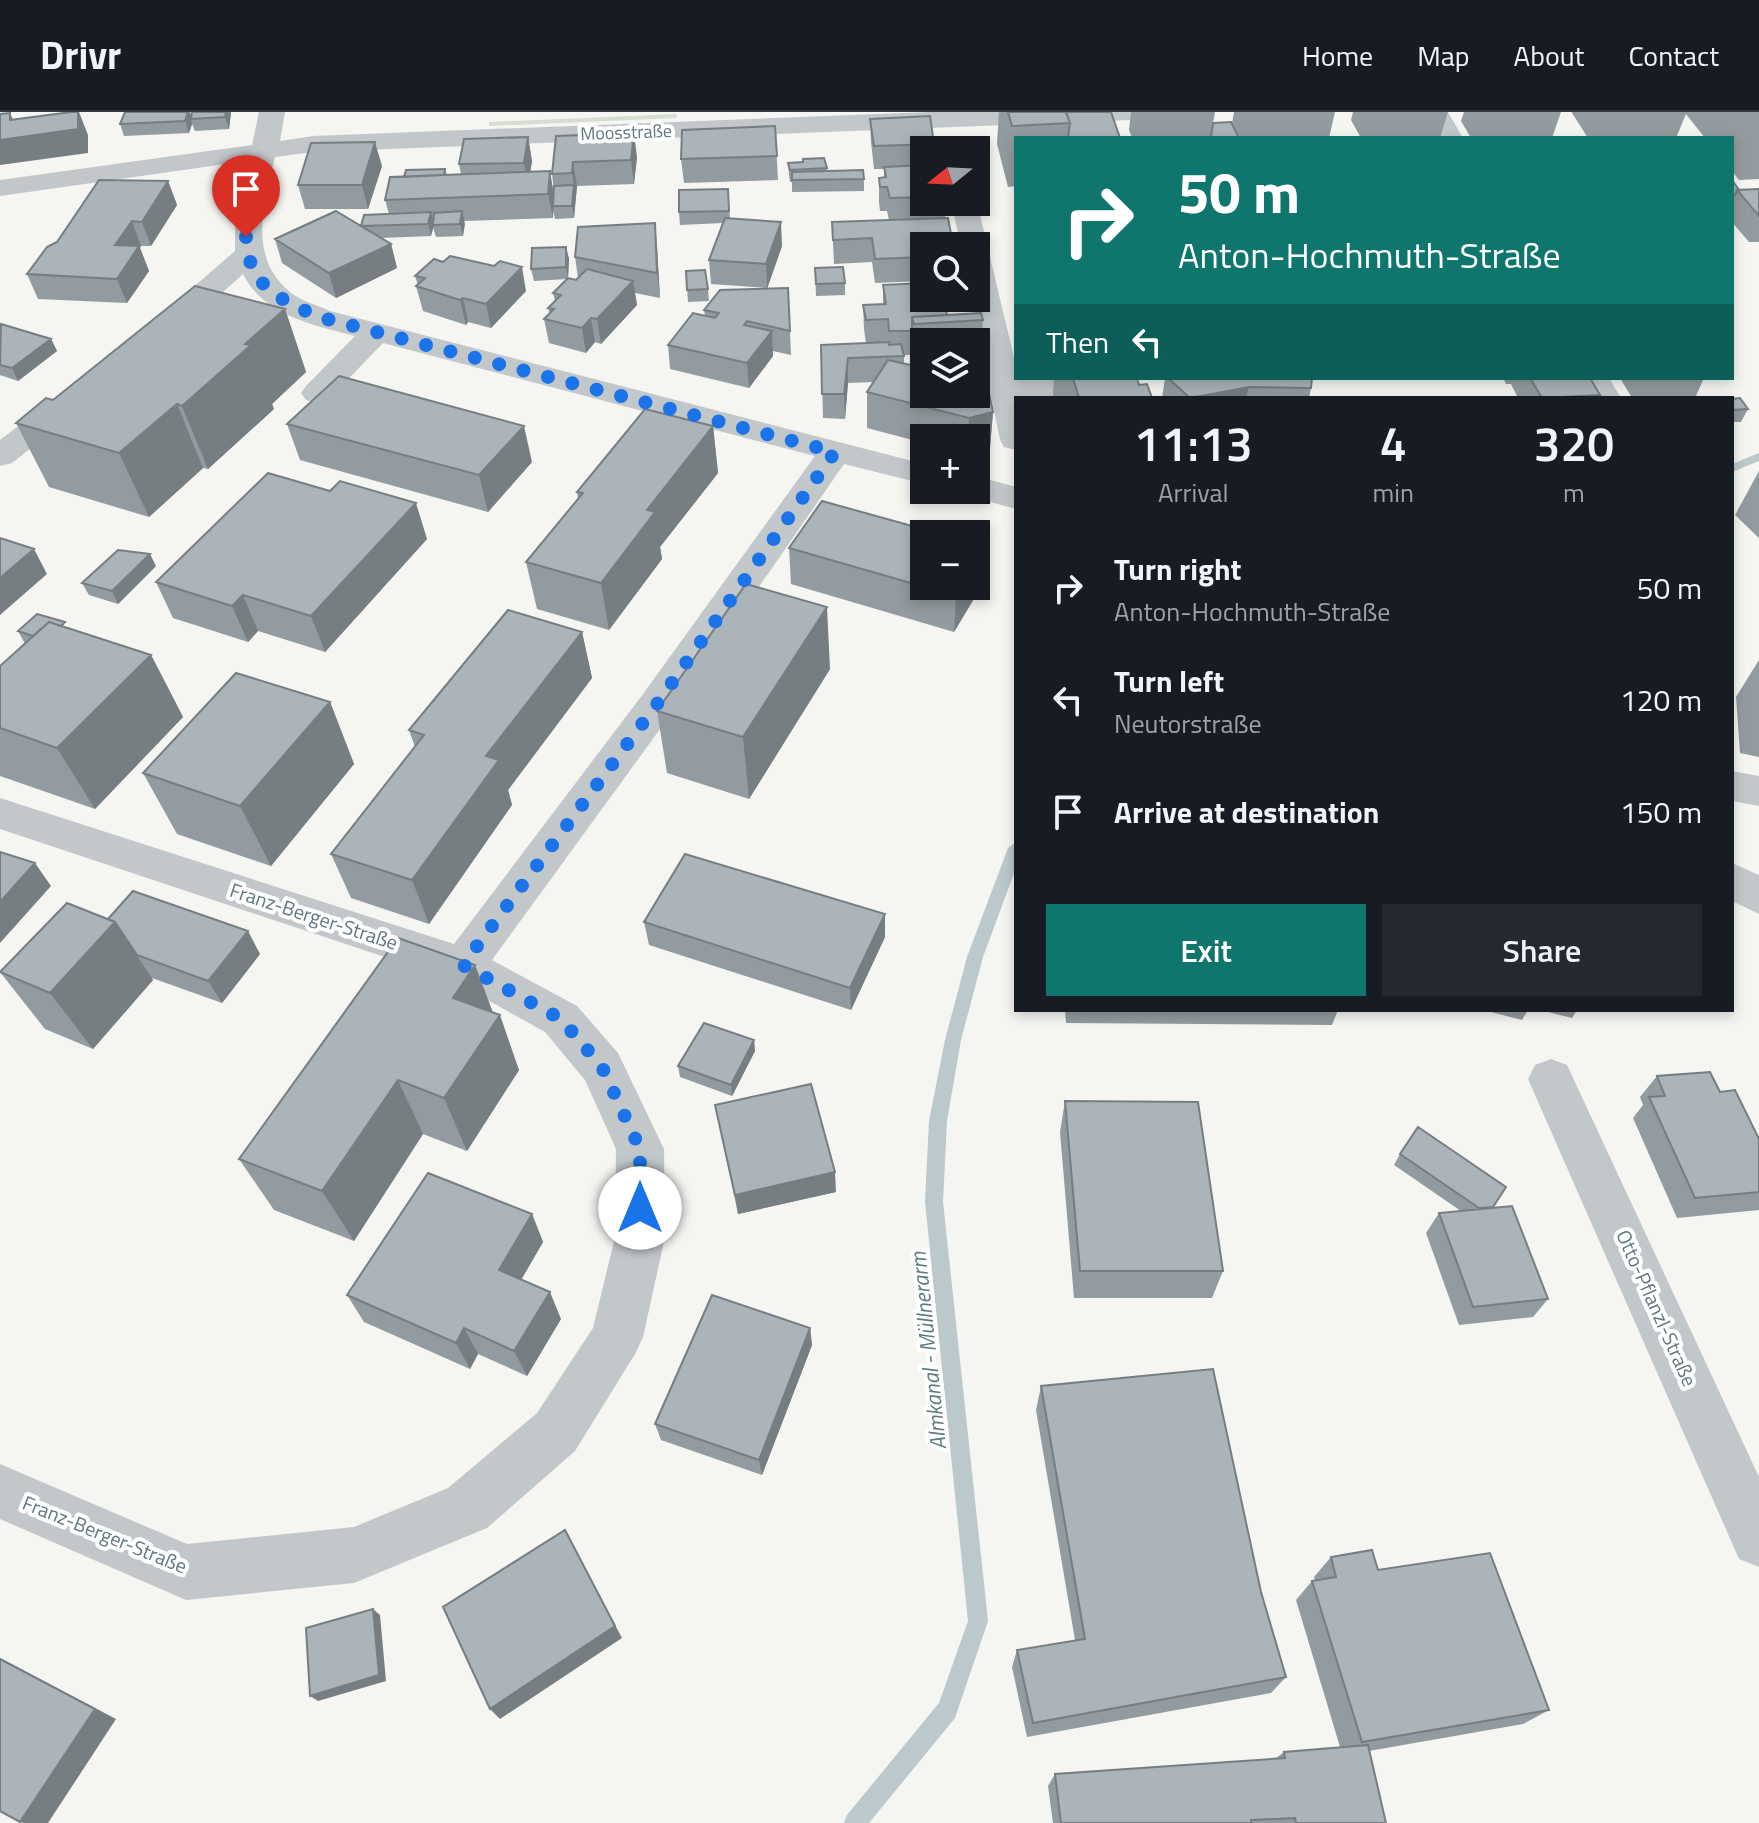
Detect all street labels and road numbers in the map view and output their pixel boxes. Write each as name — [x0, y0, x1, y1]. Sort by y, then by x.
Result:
street label: Moosstraße — [580, 117, 672, 147]
street label: Franz-Berger-Straße — [226, 874, 402, 958]
street label: Otto-Pflanzl-Straße — [1609, 1225, 1705, 1391]
street label: Franz-Berger-Straße — [18, 1487, 192, 1581]

